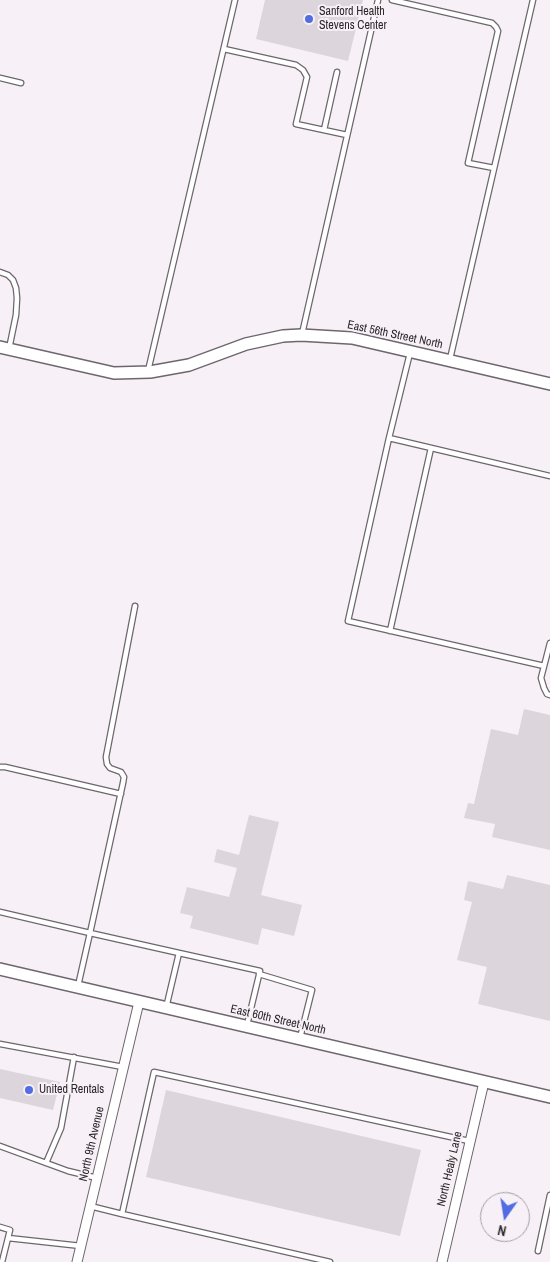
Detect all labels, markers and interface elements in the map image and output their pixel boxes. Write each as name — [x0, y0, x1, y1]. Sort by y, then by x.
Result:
place label: Sanford Health Stevens Center — [319, 5, 387, 33]
marker: Sanford Health Stevens Center — [303, 13, 315, 25]
street label: East 56th Street North — [346, 318, 444, 352]
street label: East 60th Street North — [229, 1002, 327, 1038]
place label: United Rentals — [39, 1083, 104, 1097]
marker: United Rentals — [23, 1084, 35, 1096]
street label: North 9th Avenue — [76, 1105, 108, 1183]
street label: North Healy Lane — [434, 1130, 466, 1208]
north arrow — [480, 1192, 530, 1242]
text: N — [496, 1221, 508, 1240]

